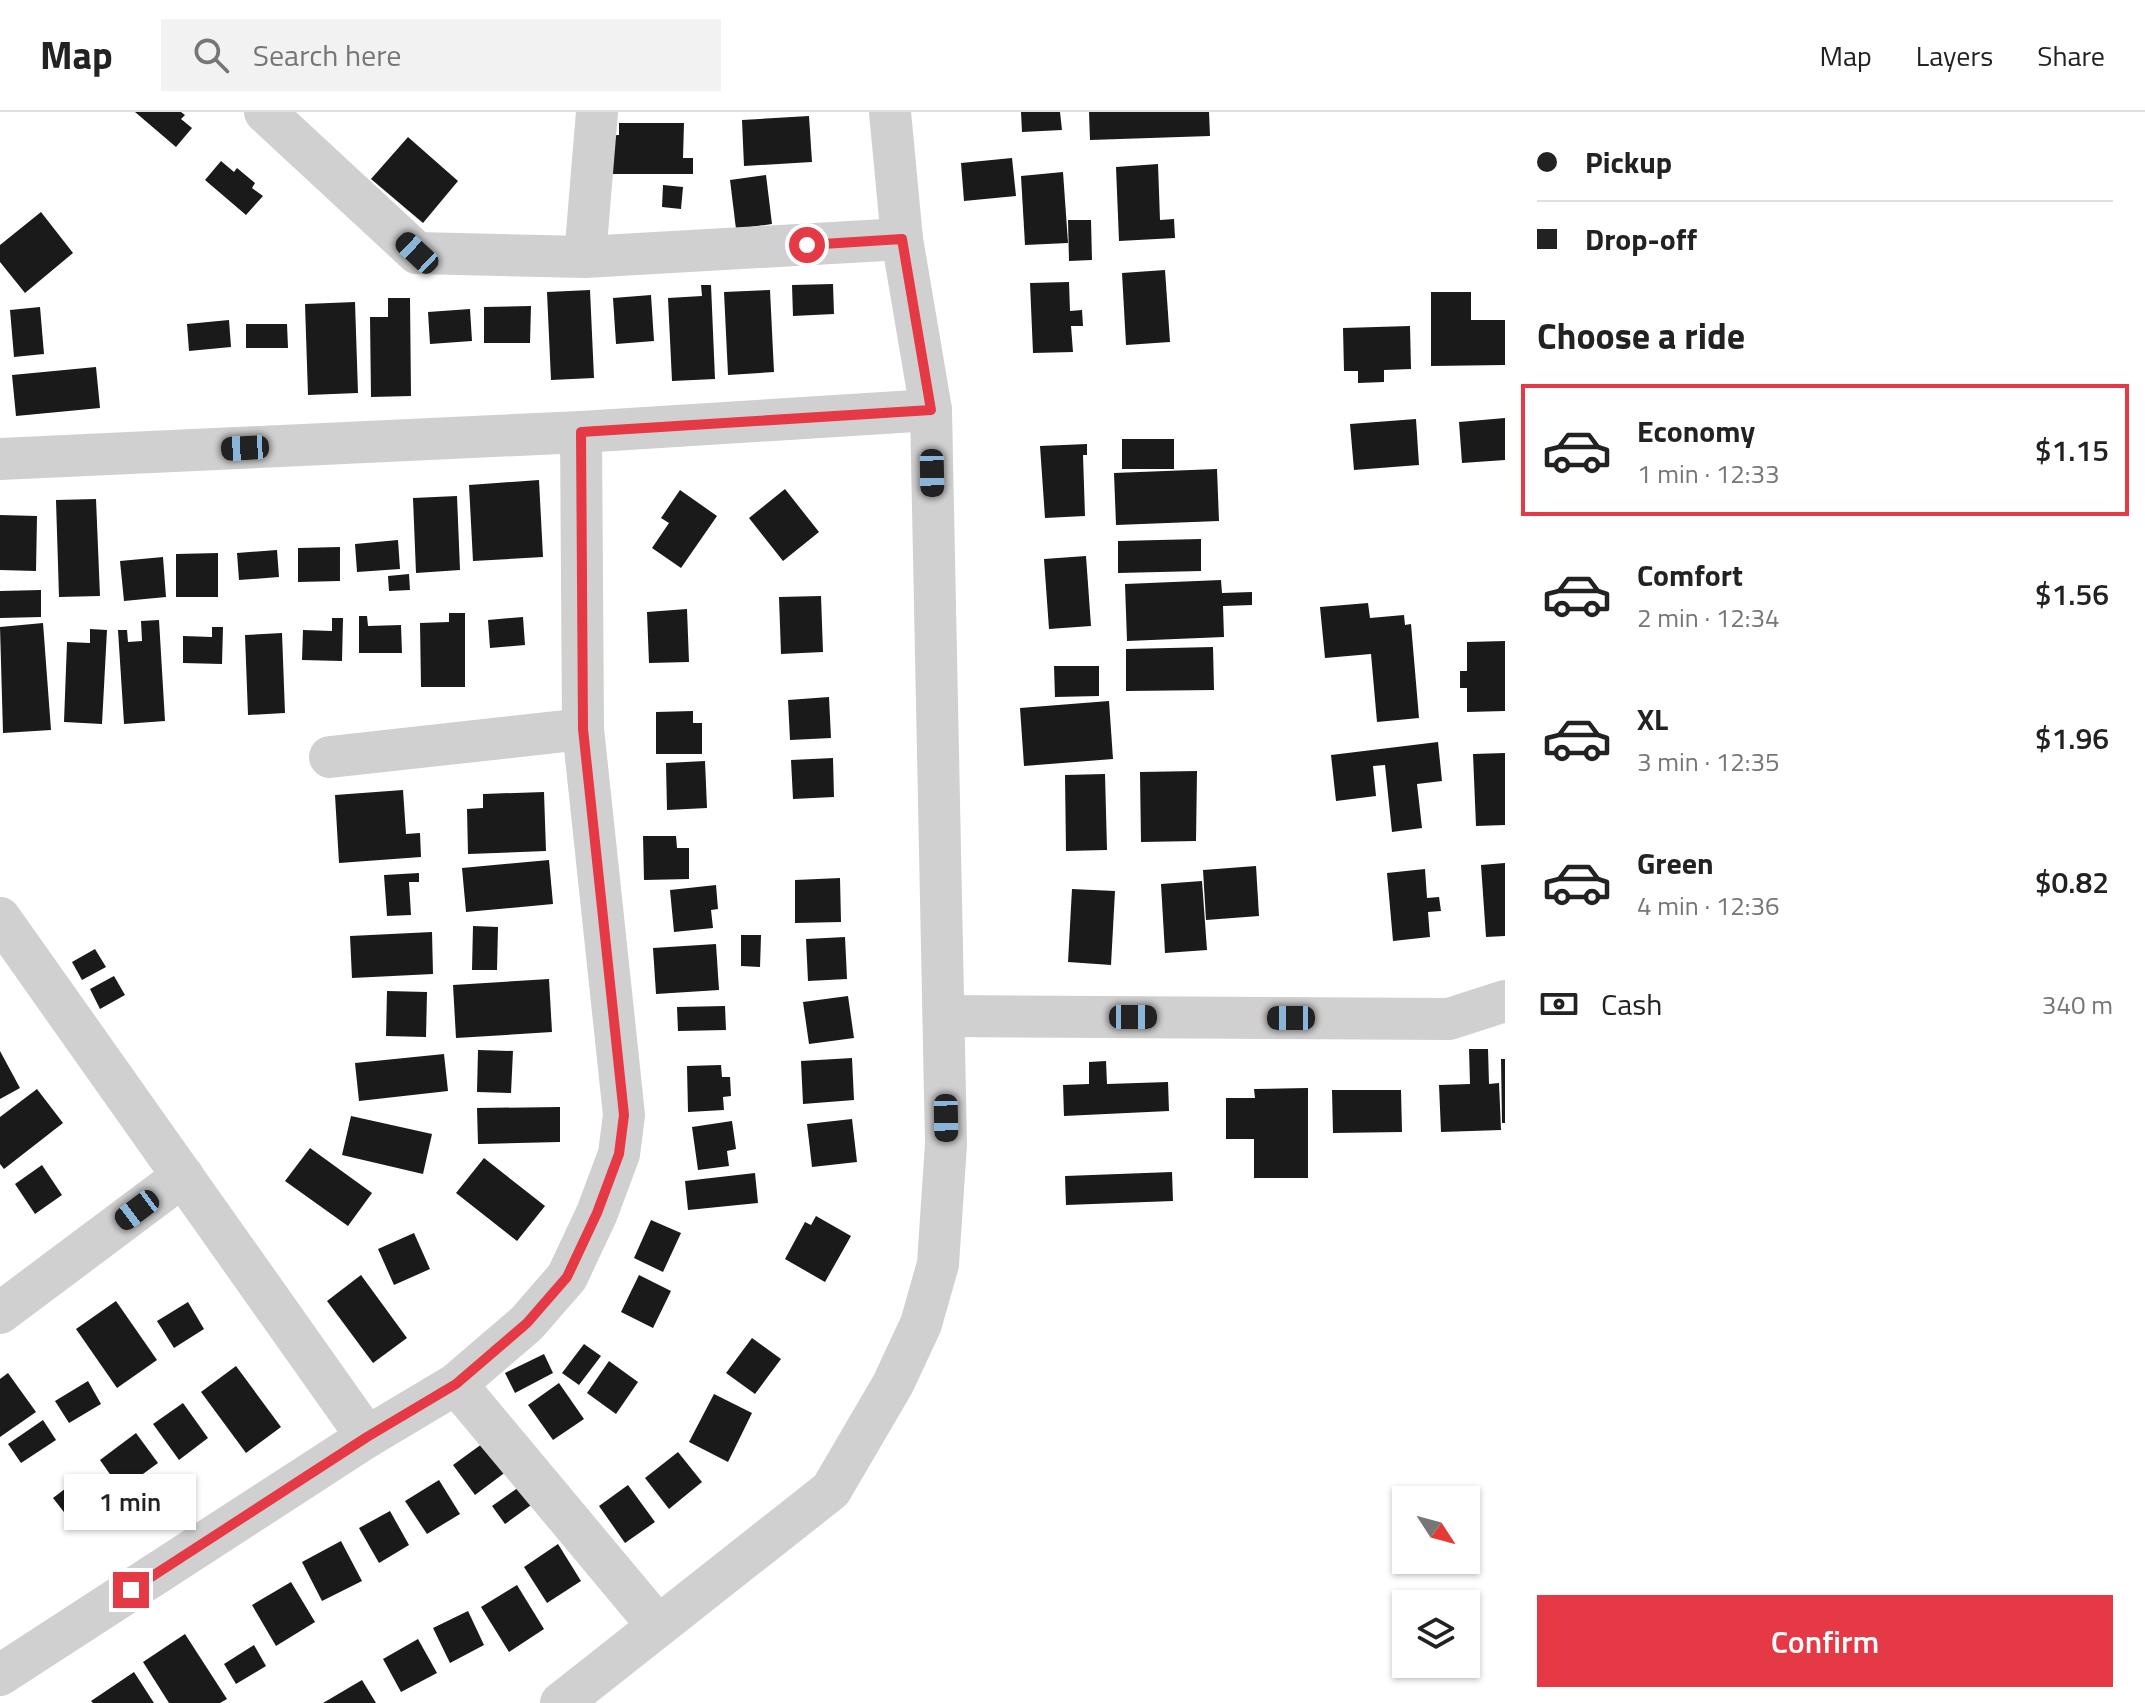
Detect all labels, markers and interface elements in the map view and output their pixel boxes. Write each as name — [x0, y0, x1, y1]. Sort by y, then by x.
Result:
search box — [161, 19, 721, 91]
text: Map — [40, 26, 113, 84]
text: Search here — [253, 32, 402, 78]
icon: search — [189, 33, 233, 77]
text: Map — [1819, 34, 1872, 77]
text: Layers — [1916, 34, 1993, 77]
text: Share — [2037, 34, 2105, 77]
text: Pickup — [1585, 139, 1672, 185]
text: Drop-off — [1585, 216, 1697, 262]
route start — [789, 227, 825, 263]
car — [391, 228, 443, 278]
text: Choose a ride — [1537, 308, 1745, 363]
text: Economy — [1637, 408, 1755, 454]
icon: car — [1541, 414, 1613, 486]
text: $1.15 — [2035, 427, 2109, 473]
car — [220, 435, 270, 461]
car — [920, 449, 944, 497]
text: 1 min · 12:33 — [1637, 454, 1780, 493]
text: Comfort — [1637, 552, 1743, 598]
icon: car — [1541, 558, 1613, 630]
text: $1.56 — [2035, 571, 2109, 617]
text: 2 min · 12:34 — [1637, 598, 1780, 637]
text: XL — [1637, 696, 1668, 742]
icon: car — [1541, 702, 1613, 774]
text: $1.96 — [2035, 715, 2109, 761]
text: 3 min · 12:35 — [1637, 742, 1780, 781]
text: Green — [1637, 840, 1714, 886]
icon: car — [1541, 846, 1613, 918]
text: $0.82 — [2035, 859, 2109, 905]
text: 4 min · 12:36 — [1637, 886, 1780, 925]
text: Cash — [1601, 981, 1662, 1027]
icon: cash — [1537, 982, 1581, 1026]
text: 340 m — [2042, 985, 2113, 1024]
car — [1109, 1005, 1157, 1029]
car — [1267, 1006, 1315, 1030]
car — [934, 1094, 958, 1142]
car — [111, 1186, 163, 1234]
callout: 1 min — [65, 1474, 197, 1530]
text: 1 min — [99, 1482, 161, 1521]
north arrow — [1392, 1486, 1480, 1574]
map controls — [1392, 1486, 1480, 1678]
route end — [113, 1572, 149, 1608]
button: layers — [1392, 1590, 1480, 1678]
button: Confirm — [1537, 1595, 2113, 1687]

